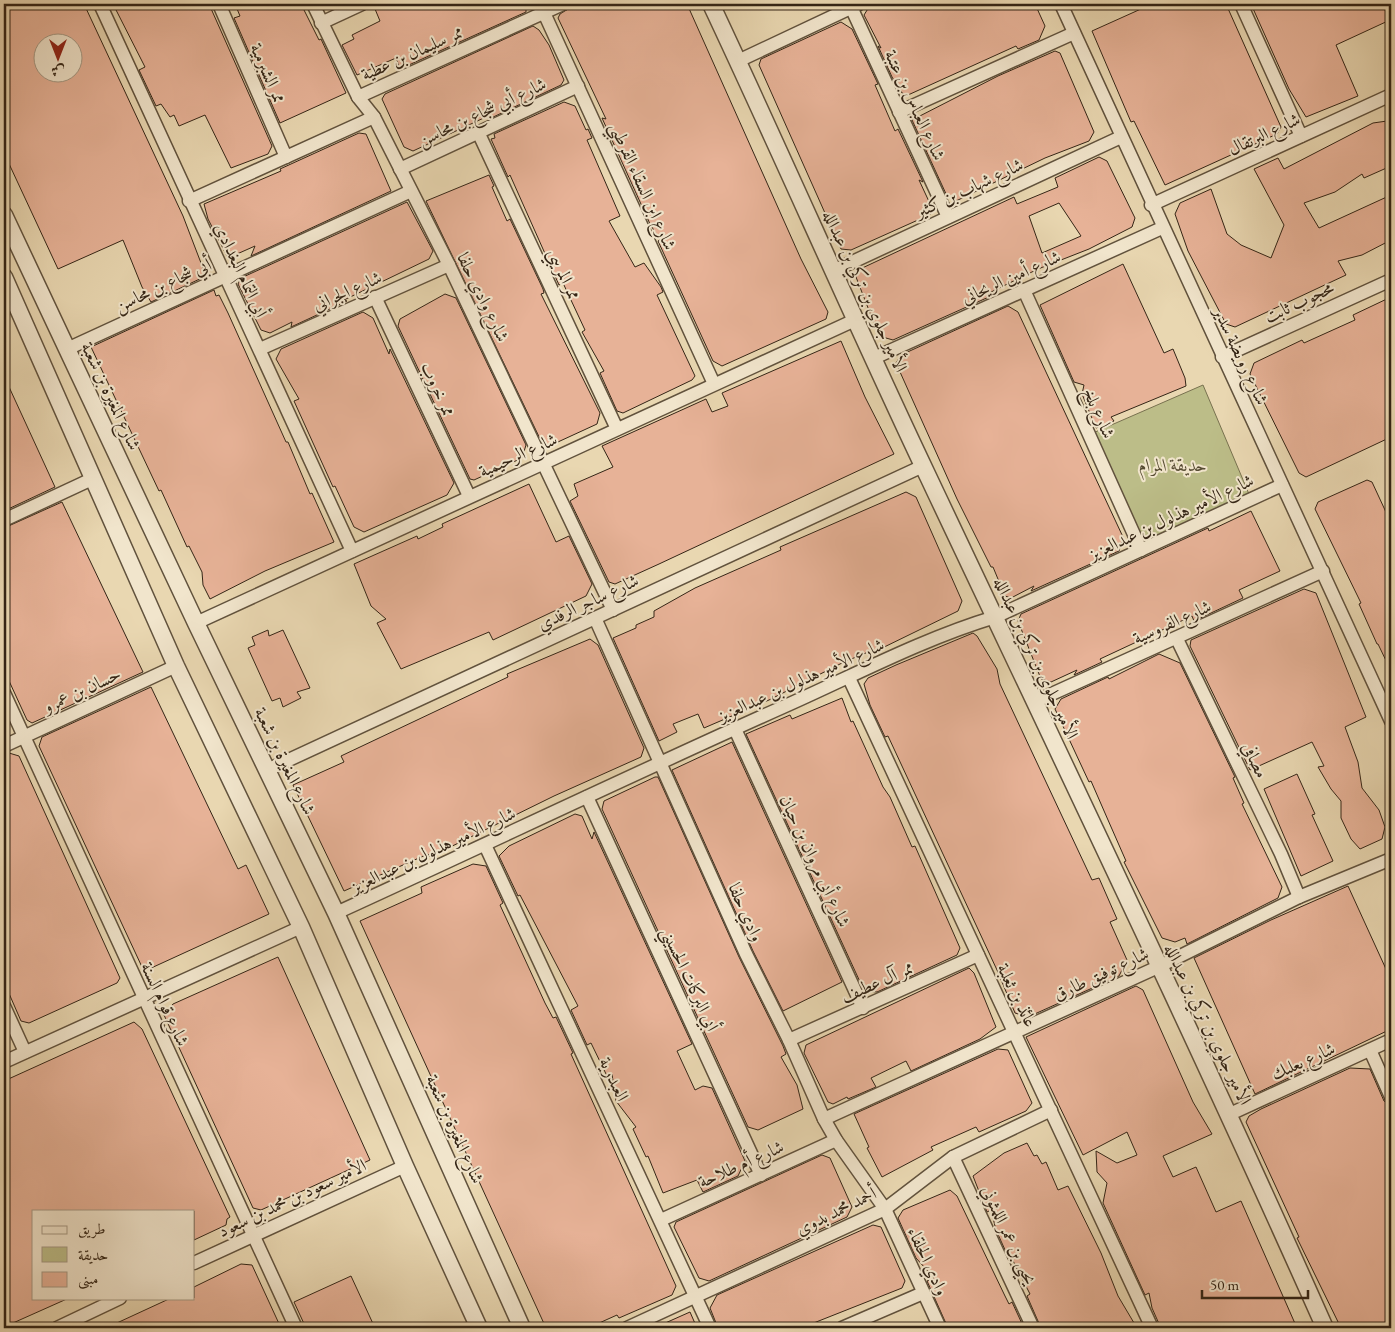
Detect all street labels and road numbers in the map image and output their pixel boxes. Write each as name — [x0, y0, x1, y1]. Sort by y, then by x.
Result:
street label: ممر سليمان بن عطية — [357, 20, 467, 86]
street label: ممر الشبرمية — [244, 39, 292, 107]
street label: شارع العباس بن عتبة — [876, 46, 951, 166]
street label: شارع أبي شجاع بن محاسن — [413, 71, 551, 155]
street label: شارع البرتقال — [1224, 107, 1305, 164]
street label: شارع ابن السقاء القرطبي — [599, 118, 682, 256]
street label: شارع شهاب بن كثير — [909, 152, 1028, 227]
street label: الأمير جلوي بن تركي بن عبدالله — [814, 205, 914, 378]
street label: أبي التمام البغدادي — [205, 218, 275, 324]
street label: شارع أمين الريحاني — [957, 243, 1066, 312]
street label: ممر المريبي — [538, 244, 586, 305]
street label: شارع وادي حلفا — [448, 248, 515, 347]
street label: أبي شجاع بن محاسن — [110, 251, 217, 321]
street label: شارع الجراني — [309, 265, 387, 320]
street label: محجوب ثابت — [1260, 275, 1337, 328]
street label: شارع رويضة سدير — [1204, 301, 1274, 410]
street label: شارع المغيرة بن شعبة — [73, 338, 147, 455]
street label: ممر خروب — [415, 358, 461, 420]
street label: شارع بلخ — [1074, 384, 1121, 444]
street label: شارع الرحيمية — [475, 427, 562, 486]
street label: شارع الأمير هذلول بن عبدالعزيز — [1082, 467, 1259, 569]
street label: شارع ساجر الرفدي — [533, 568, 644, 639]
street label: الأمير جلوي بن تركي بن عبدالله — [985, 572, 1085, 745]
street label: شارع الفروسية — [1129, 594, 1216, 653]
street label: شارع الأمير هذلول بن عبدالعزيز — [712, 632, 889, 731]
street label: حسان بن عمرو — [37, 662, 125, 719]
street label: شارع المغيرة بن شعبة — [246, 703, 321, 820]
street label: مصافي — [1233, 738, 1274, 783]
street label: شارع أبي مروان بن حيان — [771, 791, 857, 932]
street label: شارع الأمير هذلول بن عبدالعزيز — [344, 800, 521, 902]
street label: وادي حلفا — [720, 879, 770, 946]
street label: أبي البركات الحسيني — [651, 923, 726, 1038]
street label: الأمير جلوي بن تركي بن عبدالله — [1156, 939, 1258, 1110]
street label: شارع توفيق طارق — [1049, 941, 1154, 1009]
street label: ممر آل عطيف — [837, 955, 917, 1009]
street label: شارع قوام السنة — [131, 958, 195, 1052]
street label: عائذ بن ثعلبة — [992, 959, 1043, 1031]
street label: شارع بعلبك — [1267, 1036, 1340, 1088]
street label: العبدرية — [594, 1053, 635, 1105]
street label: شارع المغيرة بن شعبة — [418, 1071, 490, 1189]
street label: شارع أم طلاحة — [694, 1134, 789, 1197]
street label: الأمير سعود بن محمد بن سعود — [213, 1152, 370, 1242]
street label: أحمد محمد بدوي — [791, 1180, 883, 1244]
street label: يحيى بن عمر اللمثوني — [973, 1181, 1043, 1290]
street label: وادي الحلقاء — [899, 1223, 954, 1300]

